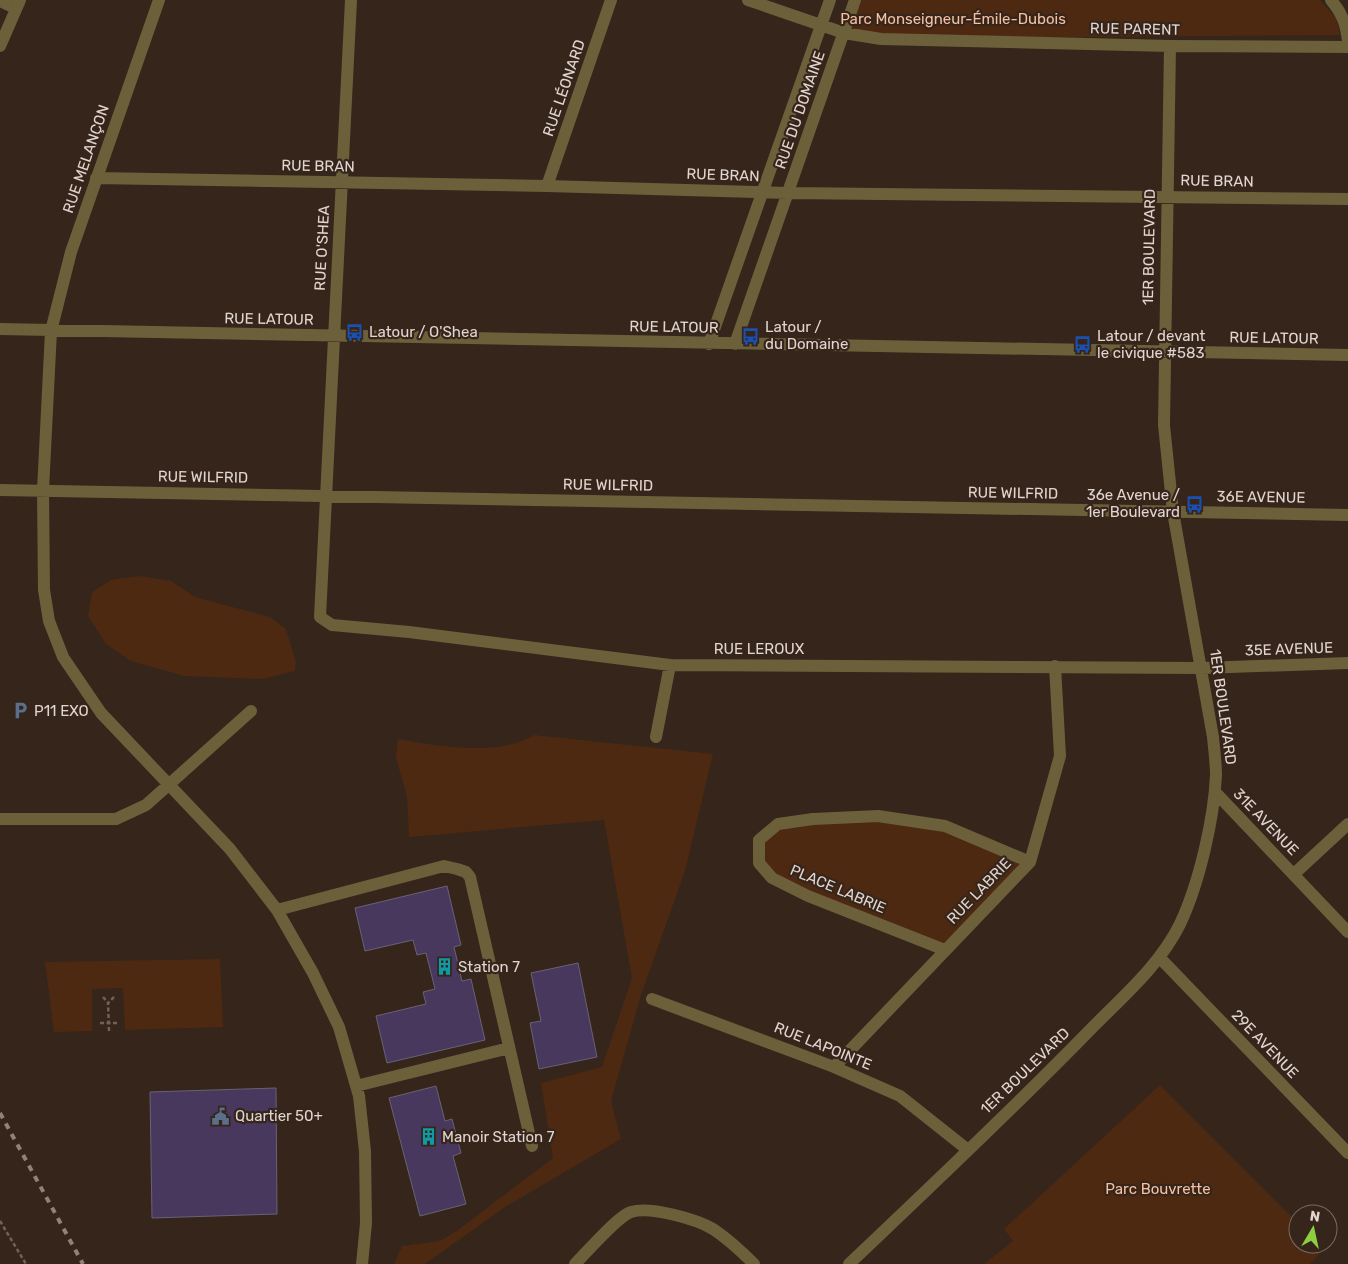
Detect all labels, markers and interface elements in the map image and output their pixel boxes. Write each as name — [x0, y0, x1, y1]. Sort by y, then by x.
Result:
park label: Parc Monseigneur-Émile-Dubois — [840, 10, 1066, 28]
street label: RUE PARENT — [1090, 19, 1181, 39]
street label: RUE LÉONARD — [539, 37, 589, 139]
street label: RUE DU DOMAINE — [771, 49, 829, 171]
street label: RUE MELANÇON — [59, 102, 113, 216]
street label: RUE BRAN — [281, 156, 355, 176]
street label: RUE BRAN — [686, 165, 760, 185]
street label: RUE BRAN — [1180, 171, 1254, 191]
street label: 1ER BOULEVARD — [1139, 189, 1159, 305]
street label: RUE O'SHEA — [311, 205, 333, 291]
street label: RUE LATOUR — [224, 309, 314, 329]
street label: RUE LATOUR — [629, 317, 719, 337]
place label: Latour / du Domaine — [765, 318, 848, 353]
bus stop icon: Latour / O'Shea — [345, 322, 365, 342]
place label: Latour / O'Shea — [369, 323, 478, 341]
bus stop icon: Latour / du Domaine — [741, 326, 761, 346]
place label: Latour / devant le civique #583 — [1097, 327, 1205, 362]
street label: RUE LATOUR — [1229, 328, 1319, 348]
bus stop icon: Latour / devant le civique #583 — [1073, 335, 1093, 355]
street label: RUE WILFRID — [158, 467, 248, 487]
street label: RUE WILFRID — [563, 475, 653, 495]
street label: RUE WILFRID — [968, 483, 1058, 503]
place label: 36e Avenue / 1er Boulevard — [1086, 486, 1180, 521]
street label: 36E AVENUE — [1216, 487, 1306, 507]
bus stop icon: 36e Avenue / 1er Boulevard — [1184, 494, 1204, 514]
street label: 35E AVENUE — [1244, 638, 1334, 660]
street label: RUE LEROUX — [714, 640, 805, 658]
street label: 1ER BOULEVARD — [1206, 648, 1240, 766]
parking icon: P11 EXO — [10, 701, 30, 721]
place label: P11 EXO — [34, 702, 89, 720]
street label: 31E AVENUE — [1230, 785, 1302, 859]
street label: RUE LABRIE — [943, 854, 1015, 928]
street label: PLACE LABRIE — [787, 861, 889, 917]
building icon: Station 7 — [434, 957, 454, 977]
place label: Station 7 — [458, 958, 520, 976]
street label: 29E AVENUE — [1228, 1006, 1302, 1082]
street label: RUE LAPOINTE — [772, 1018, 874, 1074]
street label: 1ER BOULEVARD — [977, 1024, 1073, 1118]
public building icon: Quartier 50+ — [211, 1106, 231, 1126]
place label: Quartier 50+ — [235, 1107, 323, 1125]
building icon: Manoir Station 7 — [418, 1127, 438, 1147]
place label: Manoir Station 7 — [442, 1128, 555, 1146]
park label: Parc Bouvrette — [1105, 1180, 1211, 1198]
north arrow — [1288, 1204, 1338, 1254]
text: N — [1309, 1207, 1321, 1226]

